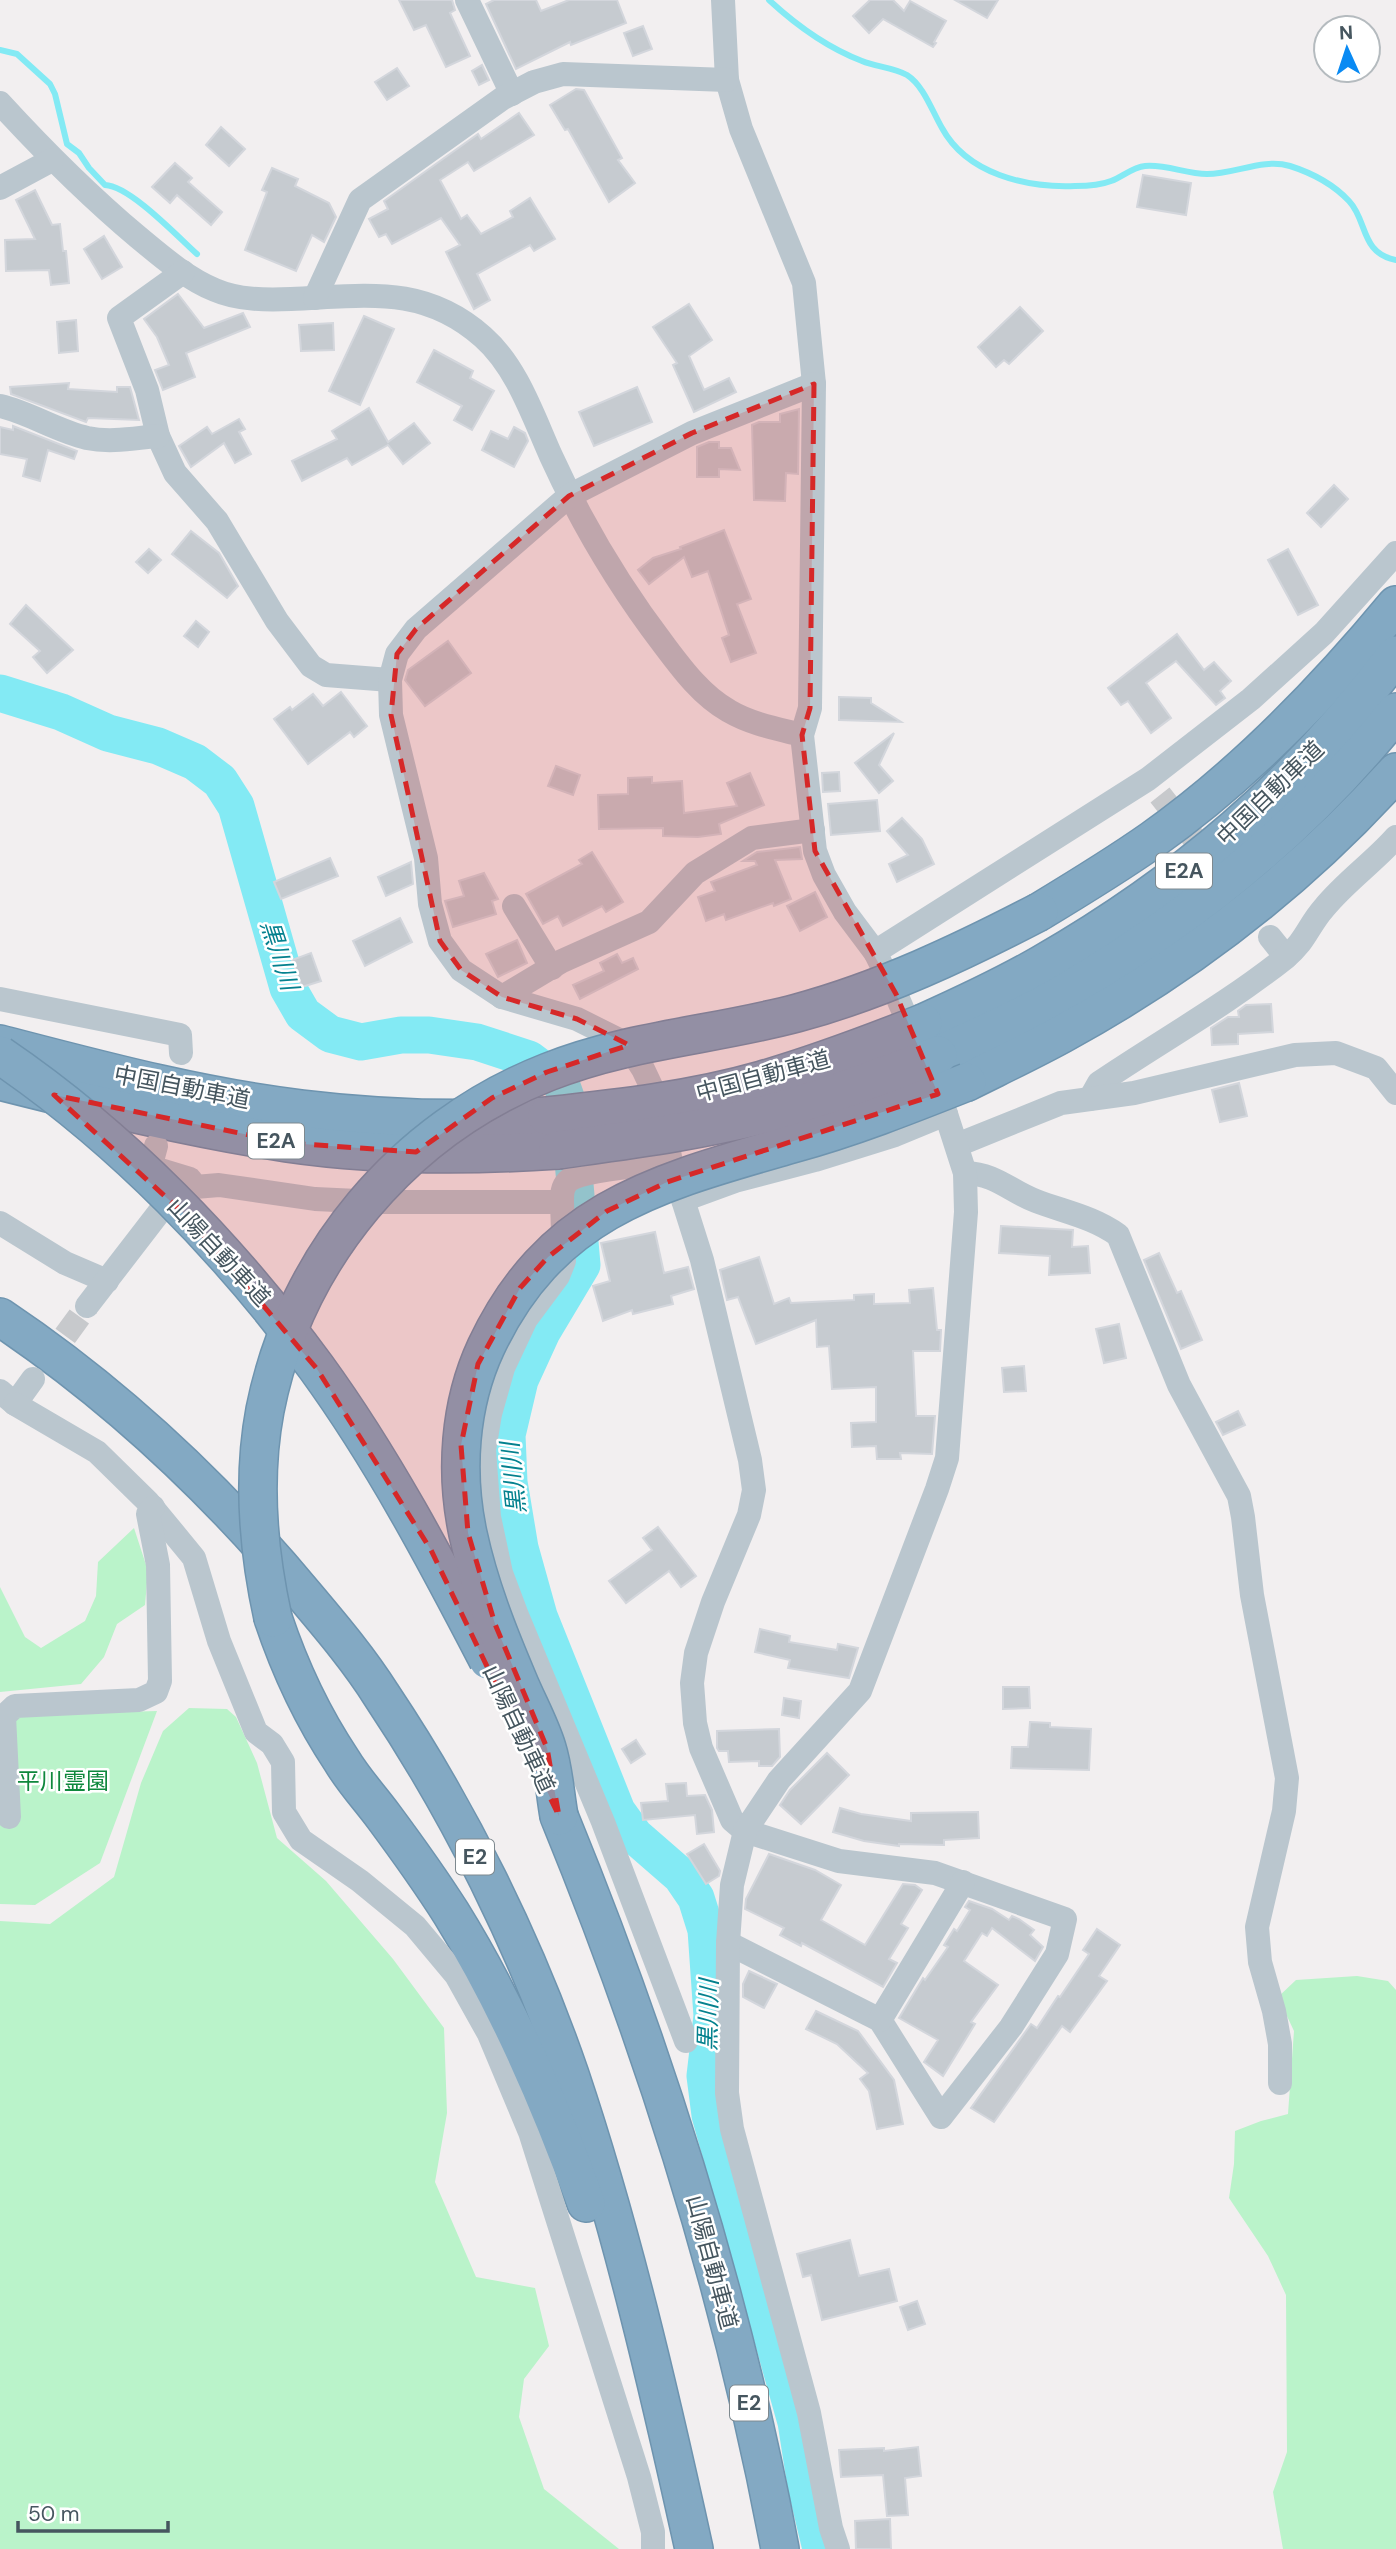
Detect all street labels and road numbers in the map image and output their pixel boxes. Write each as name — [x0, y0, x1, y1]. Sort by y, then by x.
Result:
street label: 中国自動車道 — [1210, 734, 1330, 852]
road number: E2A — [1156, 854, 1212, 888]
street label: 中国自動車道 — [692, 1044, 834, 1108]
street label: 中国自動車道 — [111, 1059, 253, 1115]
road number: E2A — [248, 1124, 304, 1158]
street label: 山陽自動車道 — [161, 1191, 277, 1313]
street label: 山陽自動車道 — [476, 1660, 562, 1798]
road number: E2 — [456, 1840, 494, 1874]
street label: 山陽自動車道 — [680, 2191, 744, 2333]
road number: E2 — [730, 2386, 768, 2420]

